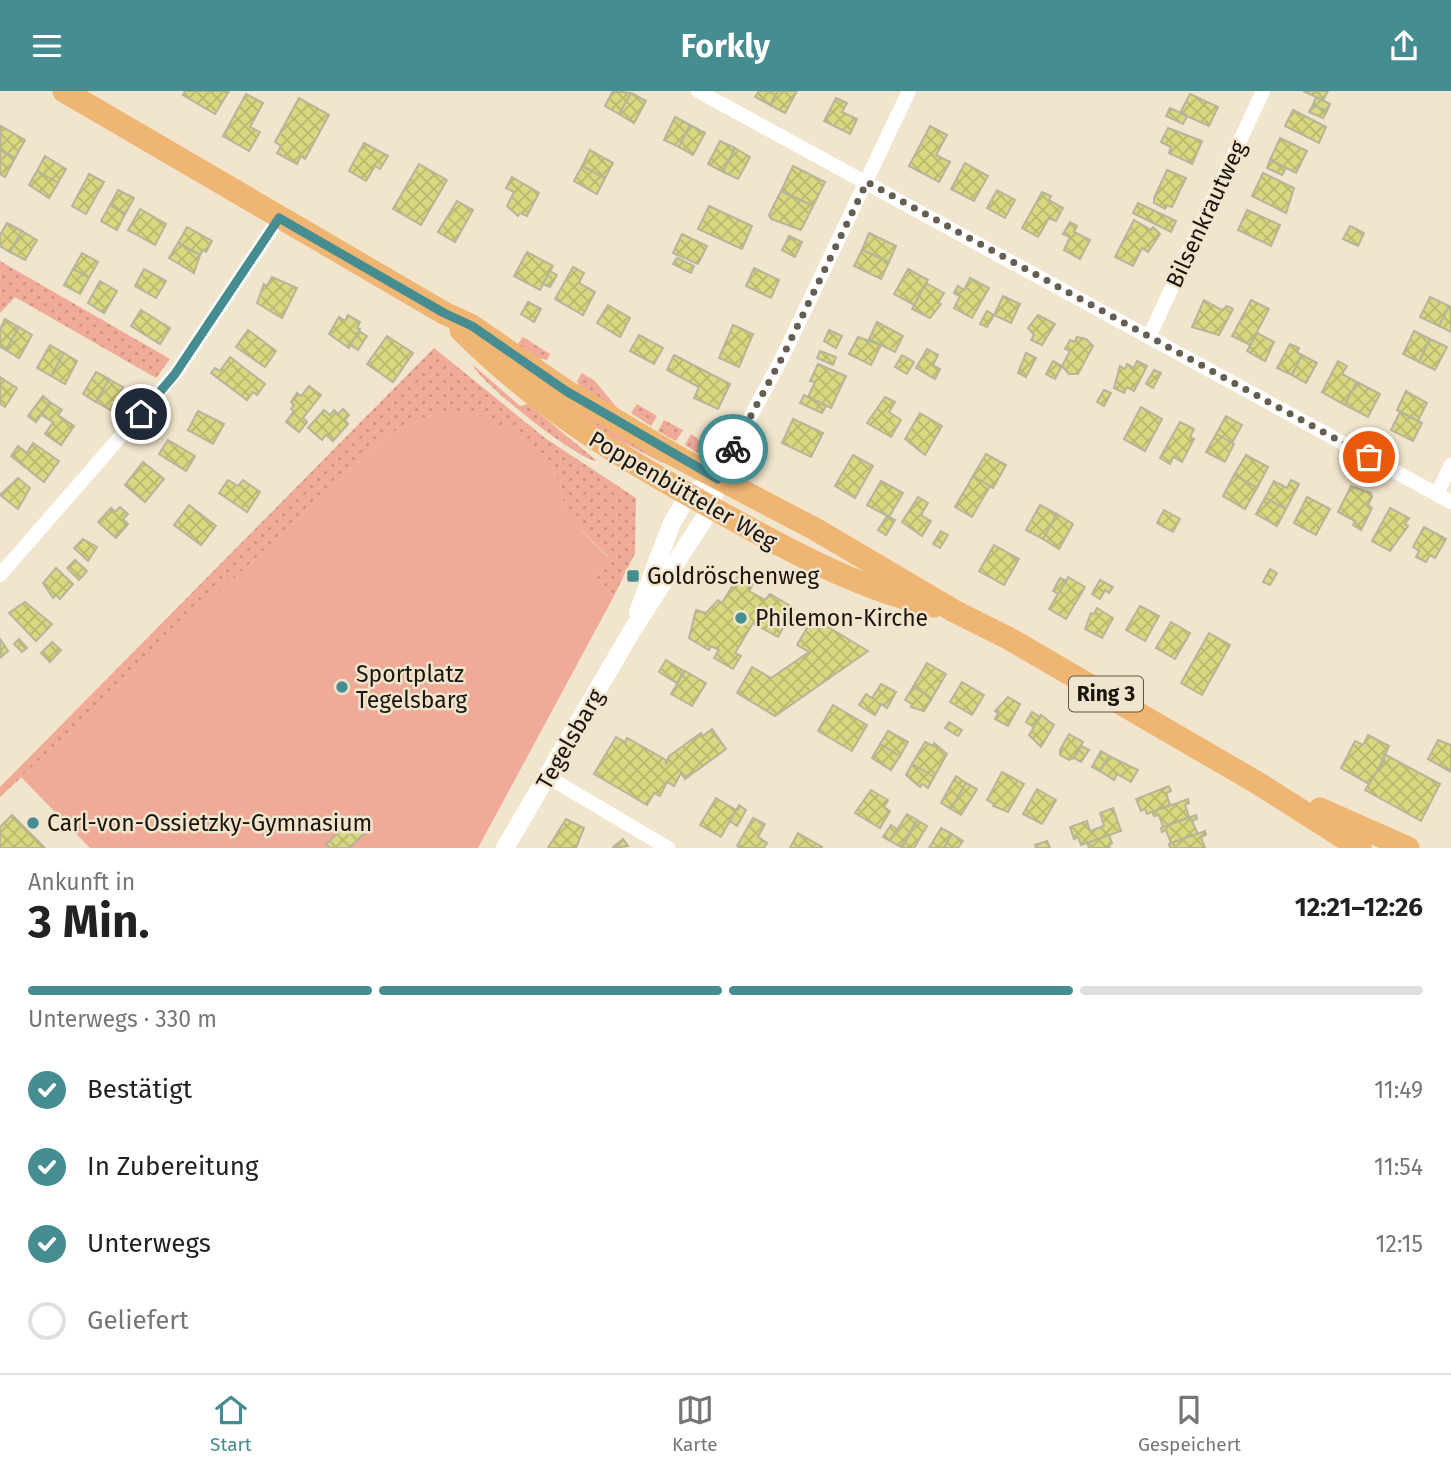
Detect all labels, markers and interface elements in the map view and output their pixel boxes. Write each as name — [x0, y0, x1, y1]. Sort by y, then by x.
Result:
icon: menu — [28, 27, 66, 65]
text: Forkly — [681, 27, 770, 65]
icon: share — [1385, 27, 1423, 65]
street label: Bilsenkrautweg — [1160, 136, 1252, 292]
pin — [111, 384, 171, 444]
icon: home — [122, 395, 160, 433]
courier — [698, 414, 768, 484]
street label: Poppenbütteler Weg — [584, 425, 782, 555]
pin — [1339, 427, 1399, 487]
icon: bike — [714, 430, 752, 468]
icon: bag — [1350, 438, 1388, 476]
place label: Goldröschenweg — [647, 562, 819, 590]
marker: Goldröschenweg — [625, 568, 641, 584]
place label: Philemon-Kirche — [755, 604, 928, 632]
marker: Philemon-Kirche — [733, 610, 749, 626]
place label: Sportplatz Tegelsbarg — [356, 660, 467, 714]
road number: Ring 3 — [1069, 677, 1143, 711]
marker: Sportplatz Tegelsbarg — [334, 679, 350, 695]
street label: Tegelsbarg — [530, 684, 610, 794]
place label: Carl-von-Ossietzky-Gymnasium — [47, 809, 372, 837]
marker: Carl-von-Ossietzky-Gymnasium — [25, 815, 41, 831]
text: Ankunft in — [28, 868, 135, 896]
text: 12:21–12:26 — [1295, 892, 1423, 923]
text: 3 Min. — [28, 894, 150, 949]
text: Unterwegs · 330 m — [28, 1005, 217, 1033]
icon: check — [28, 1071, 66, 1109]
text: Bestätigt — [87, 1074, 192, 1105]
text: 11:49 — [1374, 1076, 1423, 1104]
icon: check — [28, 1148, 66, 1186]
text: In Zubereitung — [87, 1151, 259, 1182]
text: 11:54 — [1374, 1153, 1423, 1181]
icon: check — [28, 1225, 66, 1263]
text: Unterwegs — [87, 1228, 211, 1259]
text: 12:15 — [1376, 1230, 1423, 1258]
text: Geliefert — [87, 1305, 189, 1336]
tab: Start — [210, 1391, 252, 1456]
tab: Karte — [672, 1391, 718, 1456]
tab: Gespeichert — [1138, 1391, 1241, 1456]

